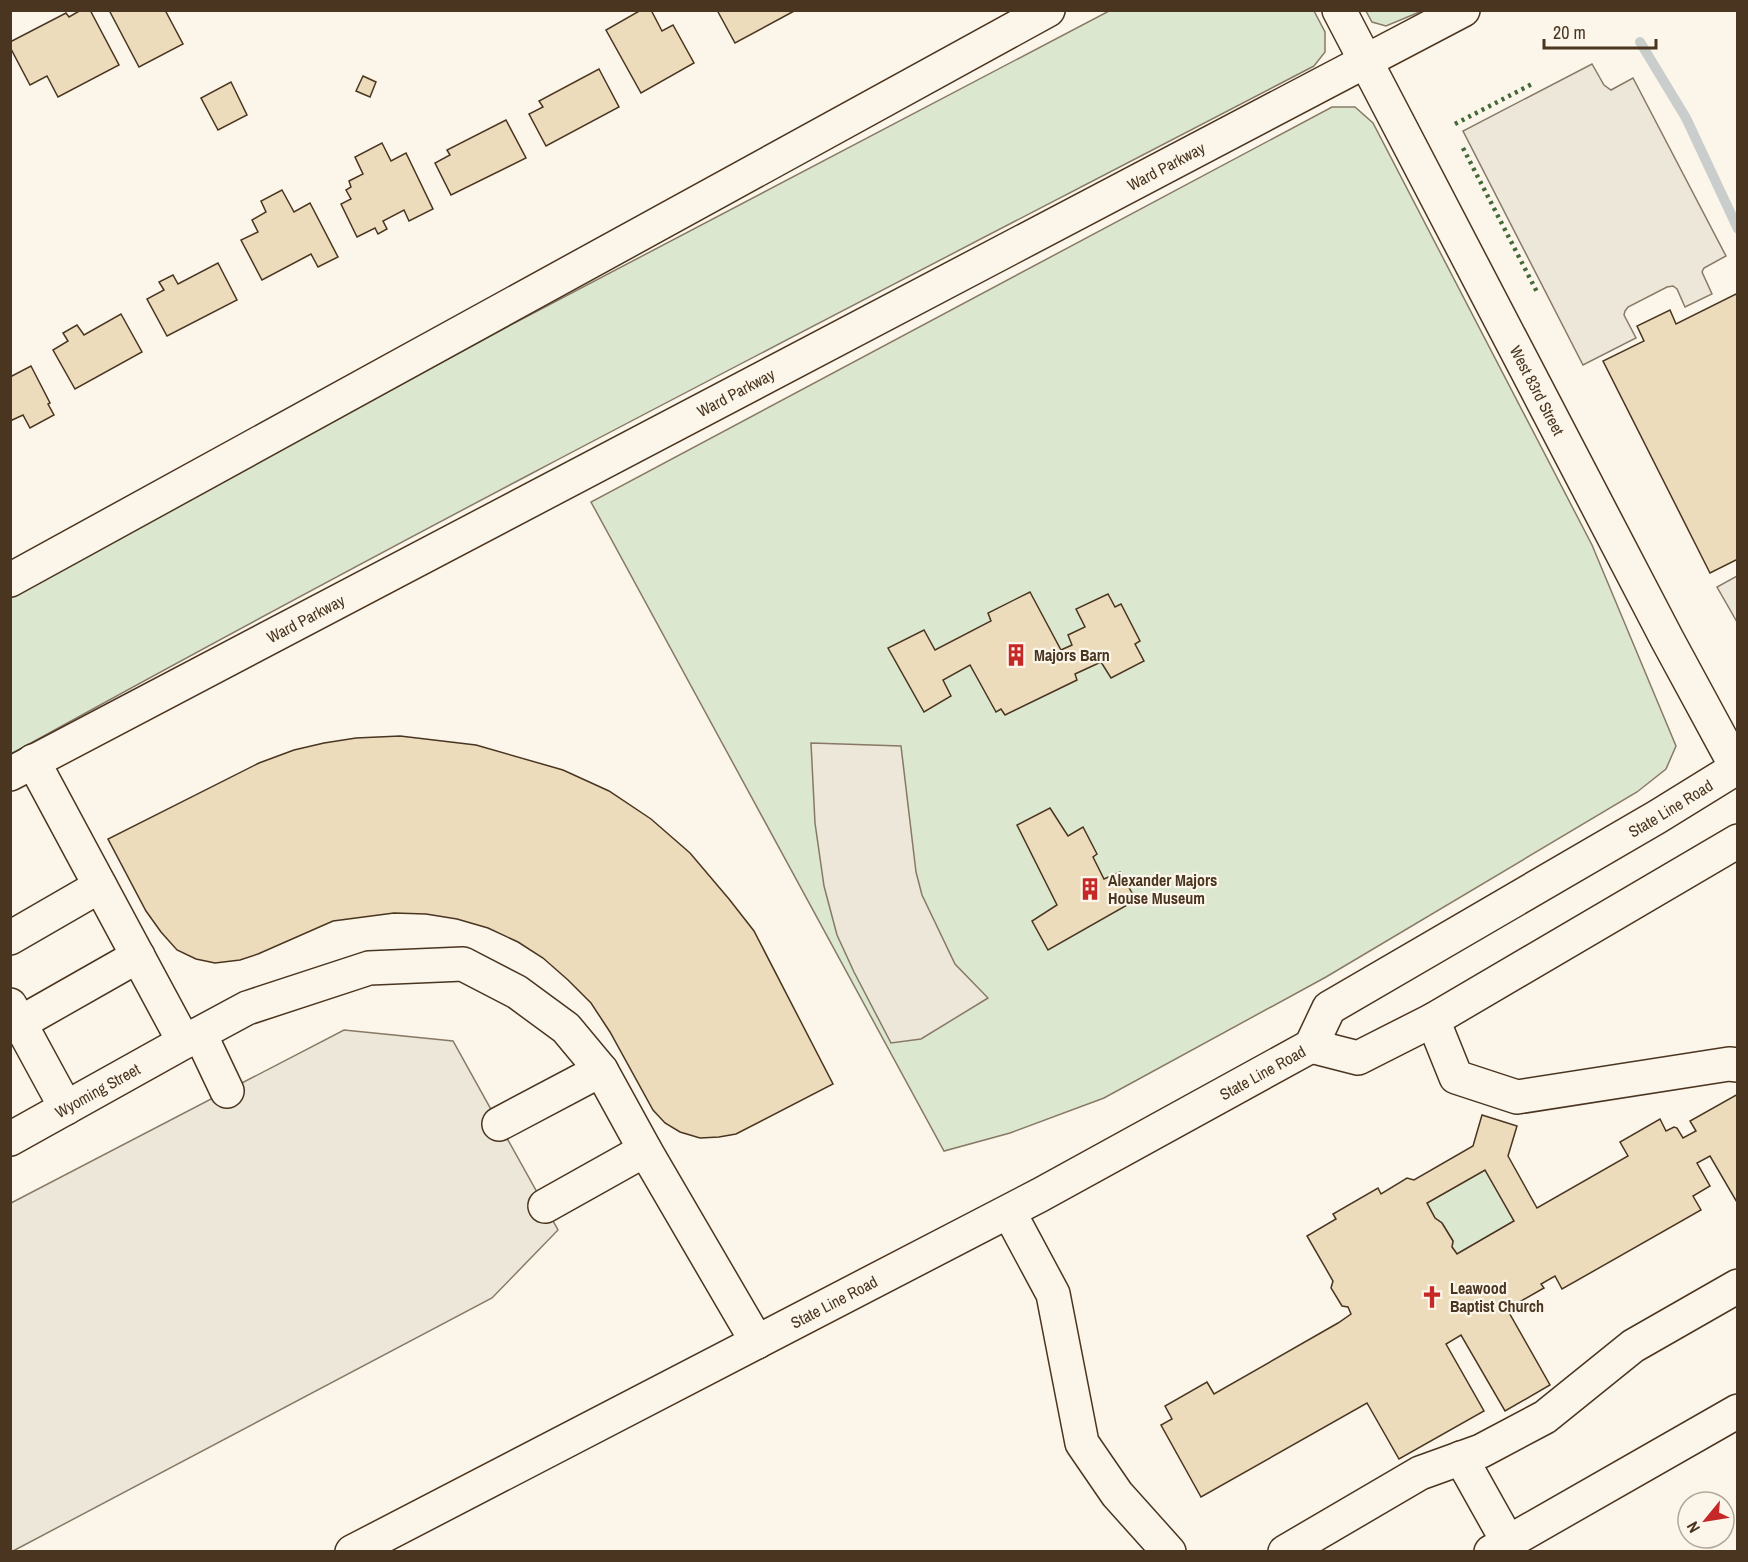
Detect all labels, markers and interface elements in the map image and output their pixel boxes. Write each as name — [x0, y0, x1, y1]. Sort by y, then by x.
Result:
scale bar — [1544, 12, 1656, 50]
text: 20 m — [1553, 20, 1586, 45]
street label: Ward Parkway — [1123, 137, 1209, 196]
street label: West 83rd Street — [1505, 342, 1570, 439]
street label: Ward Parkway — [693, 363, 779, 422]
street label: Ward Parkway — [263, 589, 349, 648]
building icon: Majors Barn — [1003, 642, 1029, 668]
place label: Majors Barn — [1034, 644, 1110, 666]
street label: State Line Road — [1624, 774, 1717, 842]
place label: Alexander Majors House Museum — [1108, 869, 1217, 909]
building icon: Alexander Majors House Museum — [1077, 876, 1103, 902]
street label: State Line Road — [1216, 1040, 1309, 1105]
street label: Wyoming Street — [51, 1058, 144, 1123]
street label: State Line Road — [787, 1270, 881, 1334]
place label: Leawood Baptist Church — [1450, 1277, 1544, 1317]
church icon: Leawood Baptist Church — [1419, 1284, 1445, 1310]
north arrow — [1676, 1490, 1736, 1550]
text: N — [1681, 1518, 1705, 1537]

